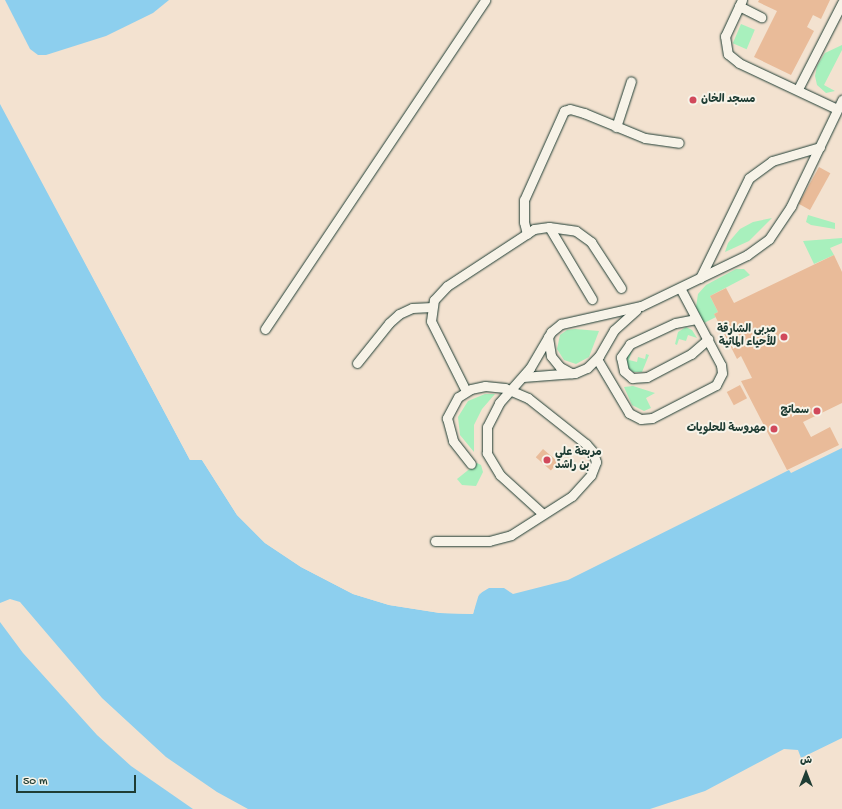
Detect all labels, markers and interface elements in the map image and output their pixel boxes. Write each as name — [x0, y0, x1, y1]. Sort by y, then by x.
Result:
place label: مسجد الخان — [701, 93, 755, 107]
marker: مسجد الخان — [688, 95, 698, 105]
place label: مربى الشارقة للأحياء المائية — [717, 324, 776, 350]
marker: مربى الشارقة للأحياء المائية — [779, 332, 789, 342]
place label: سماتج — [781, 404, 809, 418]
marker: سماتج — [812, 406, 822, 416]
place label: مهروسة للحلويات — [687, 422, 766, 436]
marker: مهروسة للحلويات — [769, 424, 779, 434]
place label: مربعة علي بن راشد — [555, 447, 602, 473]
marker: مربعة علي بن راشد — [542, 455, 552, 465]
north arrow — [786, 753, 826, 793]
text: ش — [800, 755, 812, 767]
scale bar — [18, 767, 138, 793]
text: 50 m — [23, 775, 48, 789]

